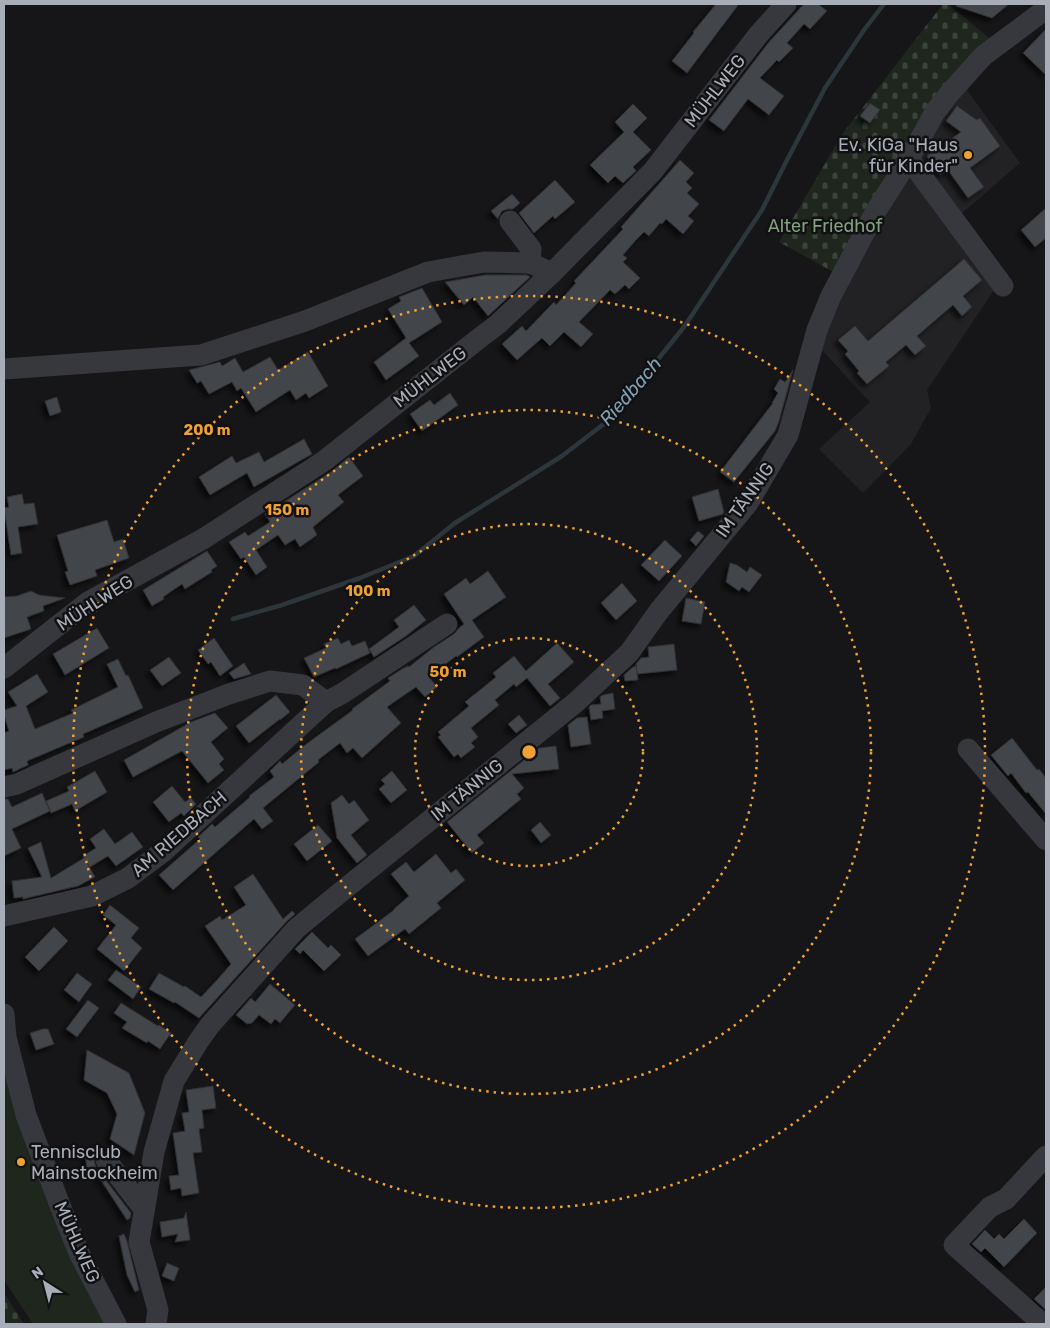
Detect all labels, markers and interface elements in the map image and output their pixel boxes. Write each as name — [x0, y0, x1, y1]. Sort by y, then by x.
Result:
street label: MÜHLWEG — [680, 50, 750, 132]
place label: Ev. KiGa "Haus für Kinder" — [838, 134, 958, 177]
marker: Ev. KiGa "Haus für Kinder" — [962, 149, 974, 161]
park label: Alter Friedhof — [768, 215, 882, 237]
street label: MÜHLWEG — [389, 342, 471, 412]
water label: Riedbach — [594, 352, 666, 430]
text: 200 m — [183, 421, 231, 439]
street label: IM TÄNNIG — [711, 458, 779, 542]
text: 150 m — [265, 501, 309, 519]
street label: MÜHLWEG — [53, 570, 137, 636]
text: 100 m — [346, 582, 390, 600]
text: 50 m — [430, 663, 466, 681]
centre of rings — [520, 743, 538, 761]
street label: IM TÄNNIG — [426, 754, 508, 826]
street label: AM RIEDBACH — [127, 787, 231, 881]
place label: Tennisclub Mainstockheim — [31, 1141, 158, 1184]
marker: Tennisclub Mainstockheim — [15, 1156, 27, 1168]
street label: MÜHLWEG — [49, 1198, 105, 1286]
north arrow — [20, 1258, 70, 1308]
text: N — [29, 1263, 47, 1283]

